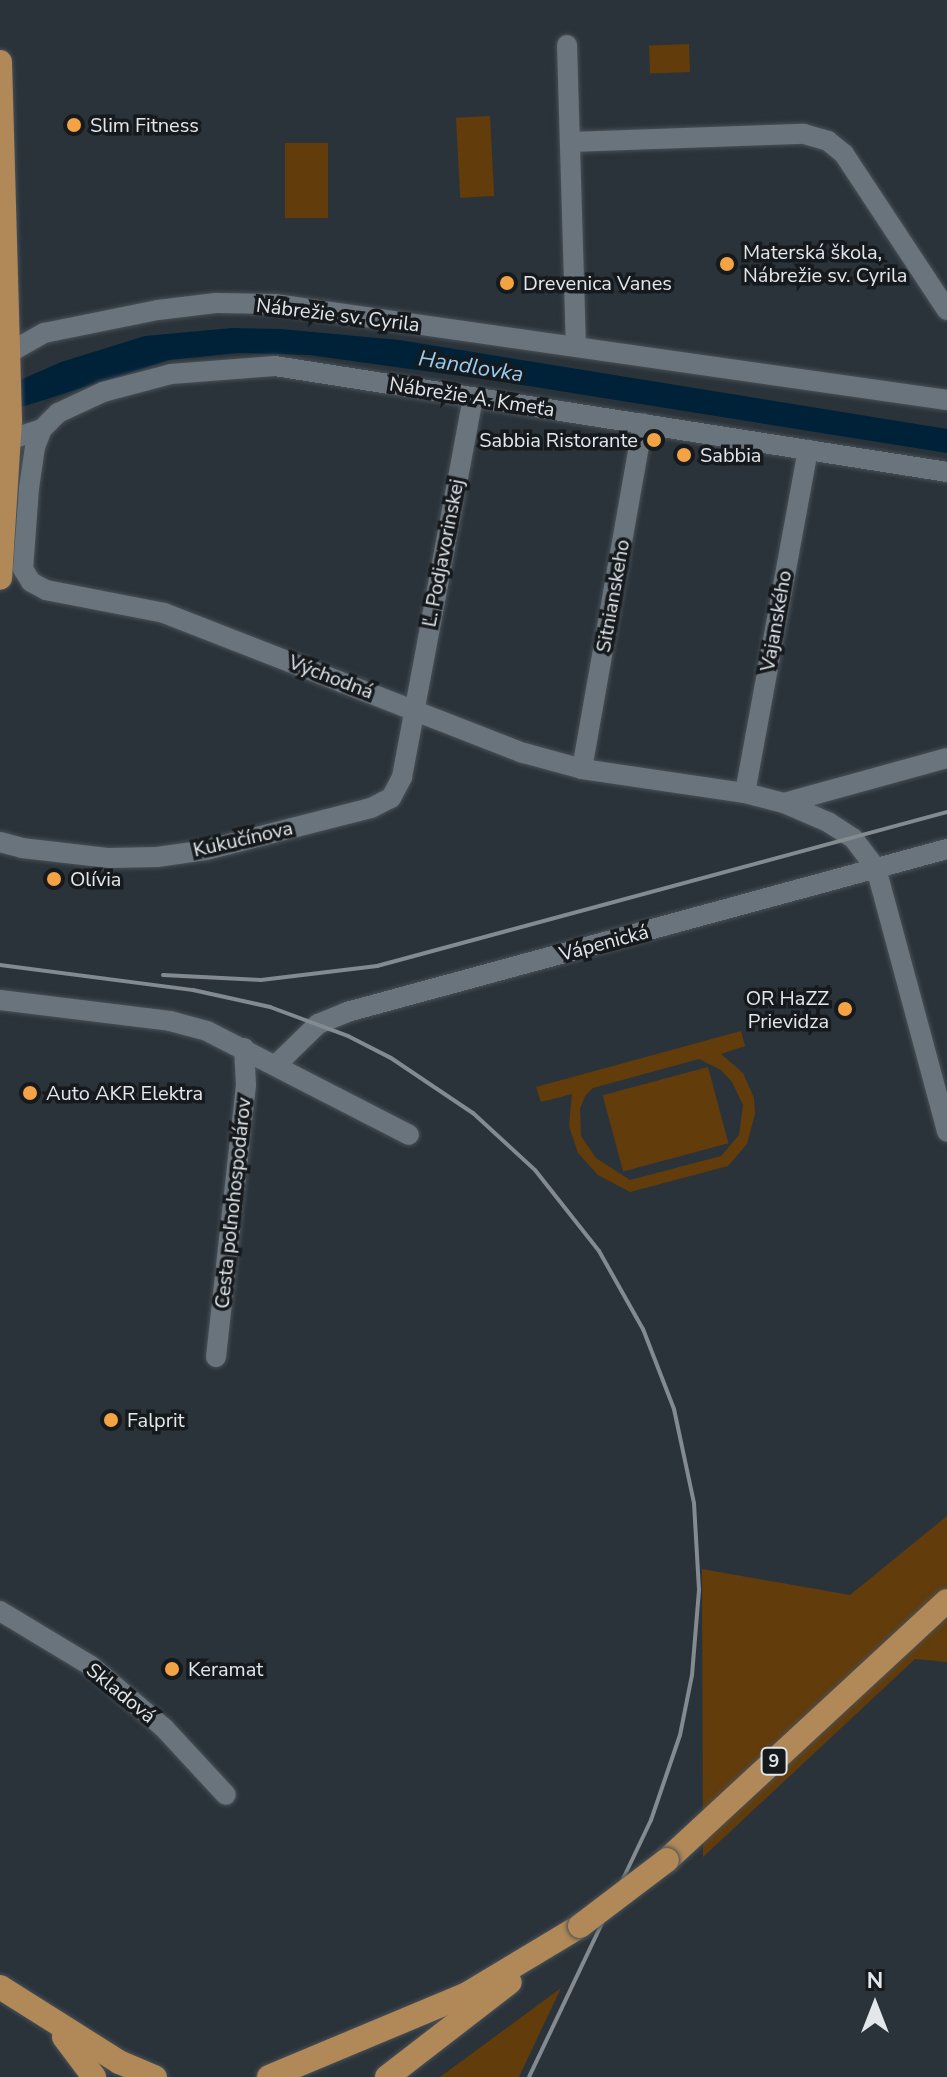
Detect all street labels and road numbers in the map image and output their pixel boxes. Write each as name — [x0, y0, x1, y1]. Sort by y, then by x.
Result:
street label: Nábrežie sv. Cyrila — [255, 293, 421, 337]
street label: Nábrežie A. Kmeťa — [388, 372, 556, 422]
street label: Ľ. Podjavorinskej — [417, 477, 469, 629]
street label: Sitnianskeho — [591, 538, 635, 654]
street label: Vajanského — [755, 568, 797, 674]
street label: Východná — [285, 650, 377, 704]
street label: Kukučínova — [191, 816, 295, 862]
street label: Vápenická — [557, 920, 651, 966]
street label: Cesta poľnohospodárov — [210, 1096, 256, 1310]
street label: Skladová — [82, 1658, 160, 1728]
road number: 9 — [760, 1747, 788, 1775]

